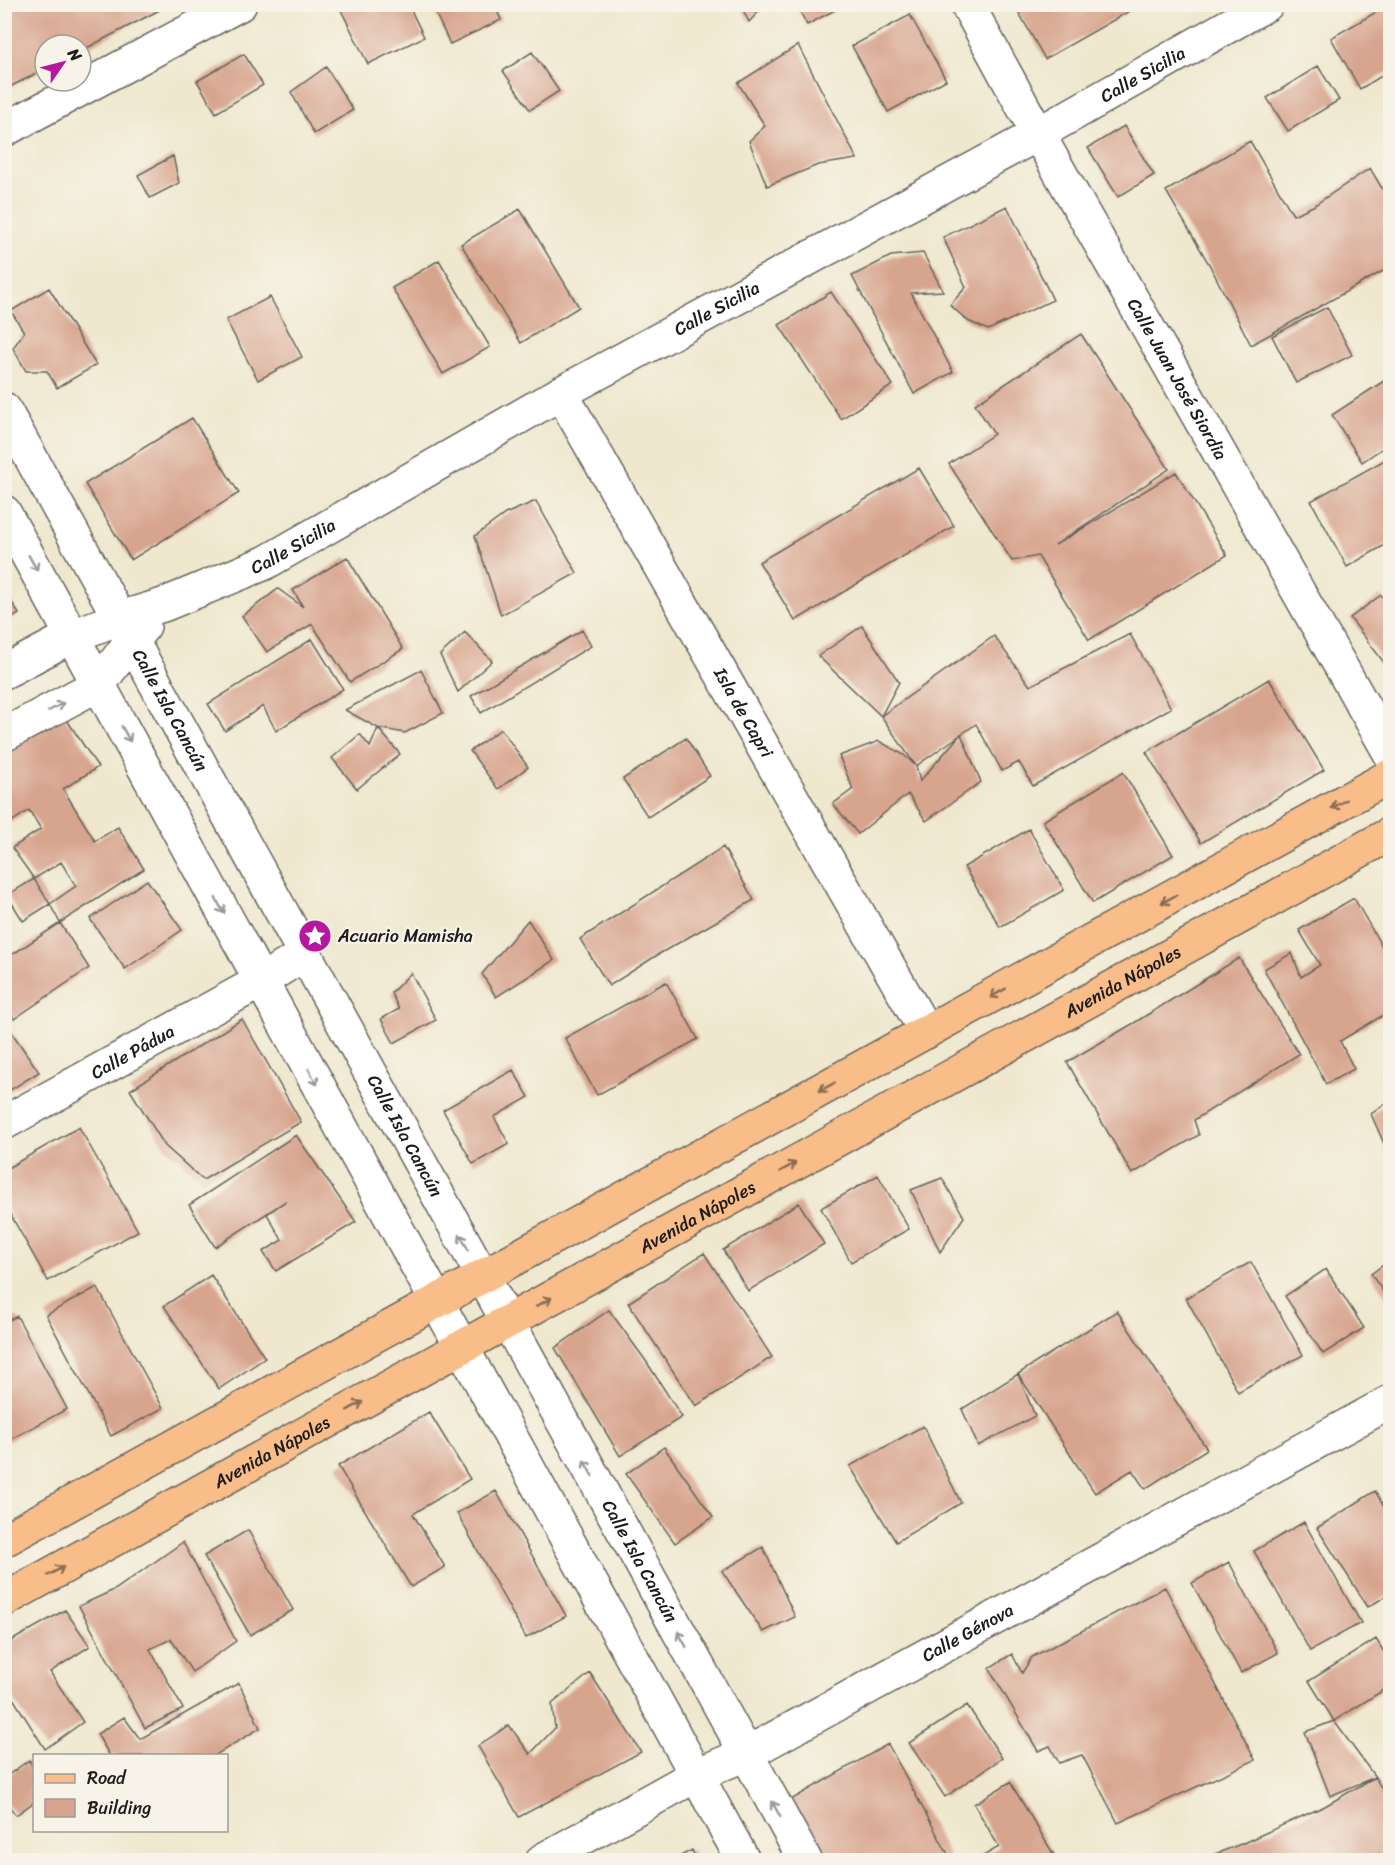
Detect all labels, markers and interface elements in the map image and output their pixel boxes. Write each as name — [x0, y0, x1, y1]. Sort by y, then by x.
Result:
north arrow — [33, 33, 93, 93]
street label: Calle Sicilia — [1094, 37, 1191, 112]
text: N — [59, 41, 90, 68]
street label: Calle Sicilia — [668, 272, 766, 345]
street label: Calle Juan José Siordia — [1118, 292, 1236, 466]
street label: Calle Sicilia — [246, 510, 342, 583]
one-way arrow — [28, 554, 39, 572]
street label: Calle Isla Cancún — [123, 643, 217, 778]
street label: Isla de Capri — [704, 660, 783, 765]
one-way arrow — [47, 701, 64, 713]
one-way arrow — [121, 725, 132, 743]
one-way arrow — [1331, 799, 1348, 811]
one-way arrow — [1160, 894, 1178, 905]
one-way arrow — [215, 896, 226, 914]
place icon: Acuario Mamisha — [297, 918, 333, 954]
place label: Acuario Mamisha — [337, 920, 473, 952]
street label: Avenida Nápoles — [1057, 936, 1187, 1028]
one-way arrow — [990, 987, 1007, 999]
street label: Calle Pádua — [85, 1016, 181, 1088]
one-way arrow — [307, 1068, 319, 1085]
street label: Calle Isla Cancún — [358, 1068, 452, 1203]
one-way arrow — [819, 1081, 836, 1093]
one-way arrow — [779, 1161, 797, 1172]
street label: Avenida Nápoles — [632, 1171, 762, 1263]
one-way arrow — [458, 1234, 470, 1251]
one-way arrow — [535, 1296, 552, 1308]
one-way arrow — [346, 1400, 363, 1412]
street label: Avenida Nápoles — [207, 1406, 337, 1498]
one-way arrow — [582, 1460, 594, 1477]
street label: Calle Isla Cancún — [593, 1494, 687, 1629]
one-way arrow — [47, 1565, 64, 1577]
street label: Calle Génova — [916, 1594, 1020, 1671]
one-way arrow — [676, 1630, 687, 1648]
legend — [33, 1754, 228, 1832]
text: Road — [87, 1762, 127, 1794]
text: Building — [87, 1792, 151, 1824]
one-way arrow — [770, 1801, 782, 1818]

